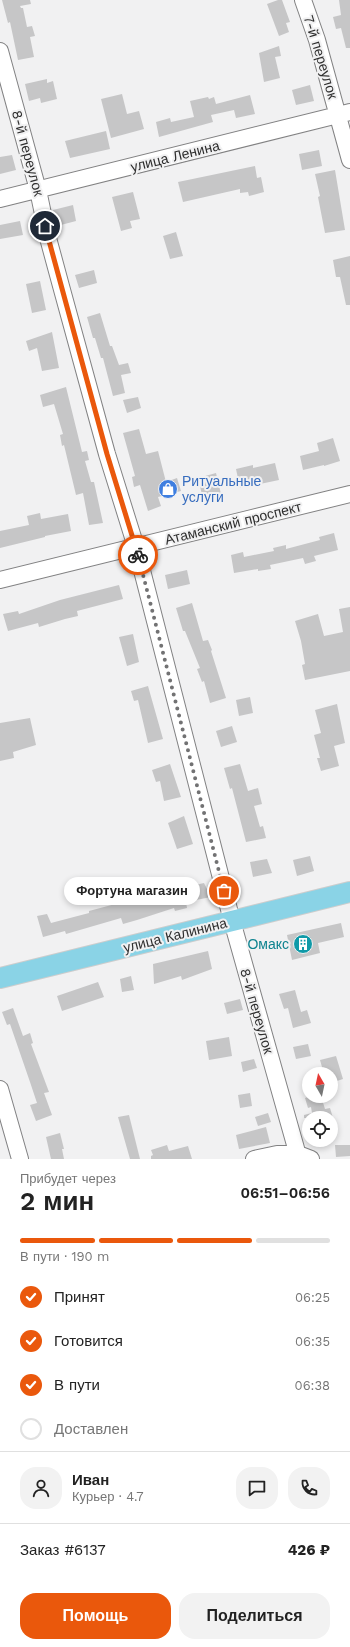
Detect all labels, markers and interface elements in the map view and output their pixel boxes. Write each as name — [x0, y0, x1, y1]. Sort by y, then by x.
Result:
street label: 7-й переулок — [301, 13, 342, 102]
street label: 8-й переулок — [9, 108, 47, 198]
street label: улица Ленина — [129, 137, 221, 175]
pin — [28, 209, 62, 243]
icon: home — [34, 215, 56, 237]
place label: Ритуальные услуги — [182, 473, 262, 505]
shop icon: Ритуальные услуги — [157, 478, 179, 500]
street label: Атаманский проспект — [163, 498, 303, 548]
courier — [118, 535, 158, 575]
icon: bike — [127, 544, 149, 566]
pin — [207, 874, 241, 908]
callout: Фортуна магазин — [64, 877, 200, 905]
icon: bag — [213, 880, 235, 902]
text: Фортуна магазин — [76, 883, 188, 898]
street label: улица Калинина — [122, 914, 229, 956]
building icon: Омакс — [292, 933, 314, 955]
place label: Омакс — [247, 936, 289, 952]
street label: 8-й переулок — [237, 966, 277, 1056]
north arrow — [302, 1067, 338, 1103]
map controls — [302, 1067, 338, 1147]
button: locate — [302, 1111, 338, 1147]
text: Прибудет через — [20, 1171, 116, 1186]
text: 06:51–06:56 — [240, 1184, 330, 1202]
text: 2 мин — [20, 1186, 94, 1216]
text: В пути · 190 m — [20, 1249, 109, 1264]
icon: check — [20, 1286, 42, 1308]
text: Принят — [54, 1288, 105, 1306]
text: 06:25 — [295, 1290, 330, 1305]
icon: check — [20, 1330, 42, 1352]
text: Готовится — [54, 1332, 123, 1350]
text: 06:35 — [295, 1334, 330, 1349]
icon: check — [20, 1374, 42, 1396]
text: В пути — [54, 1376, 100, 1394]
text: 06:38 — [295, 1378, 330, 1393]
text: Доставлен — [54, 1420, 128, 1438]
button: person — [20, 1467, 62, 1509]
button: chat — [236, 1467, 278, 1509]
button: phone — [288, 1467, 330, 1509]
text: Иван — [72, 1471, 109, 1489]
text: Курьер · 4.7 — [72, 1489, 144, 1504]
text: Заказ #6137 — [20, 1541, 106, 1559]
text: 426 ₽ — [288, 1541, 330, 1559]
button: Помощь — [20, 1593, 171, 1639]
button: Поделиться — [179, 1593, 330, 1639]

